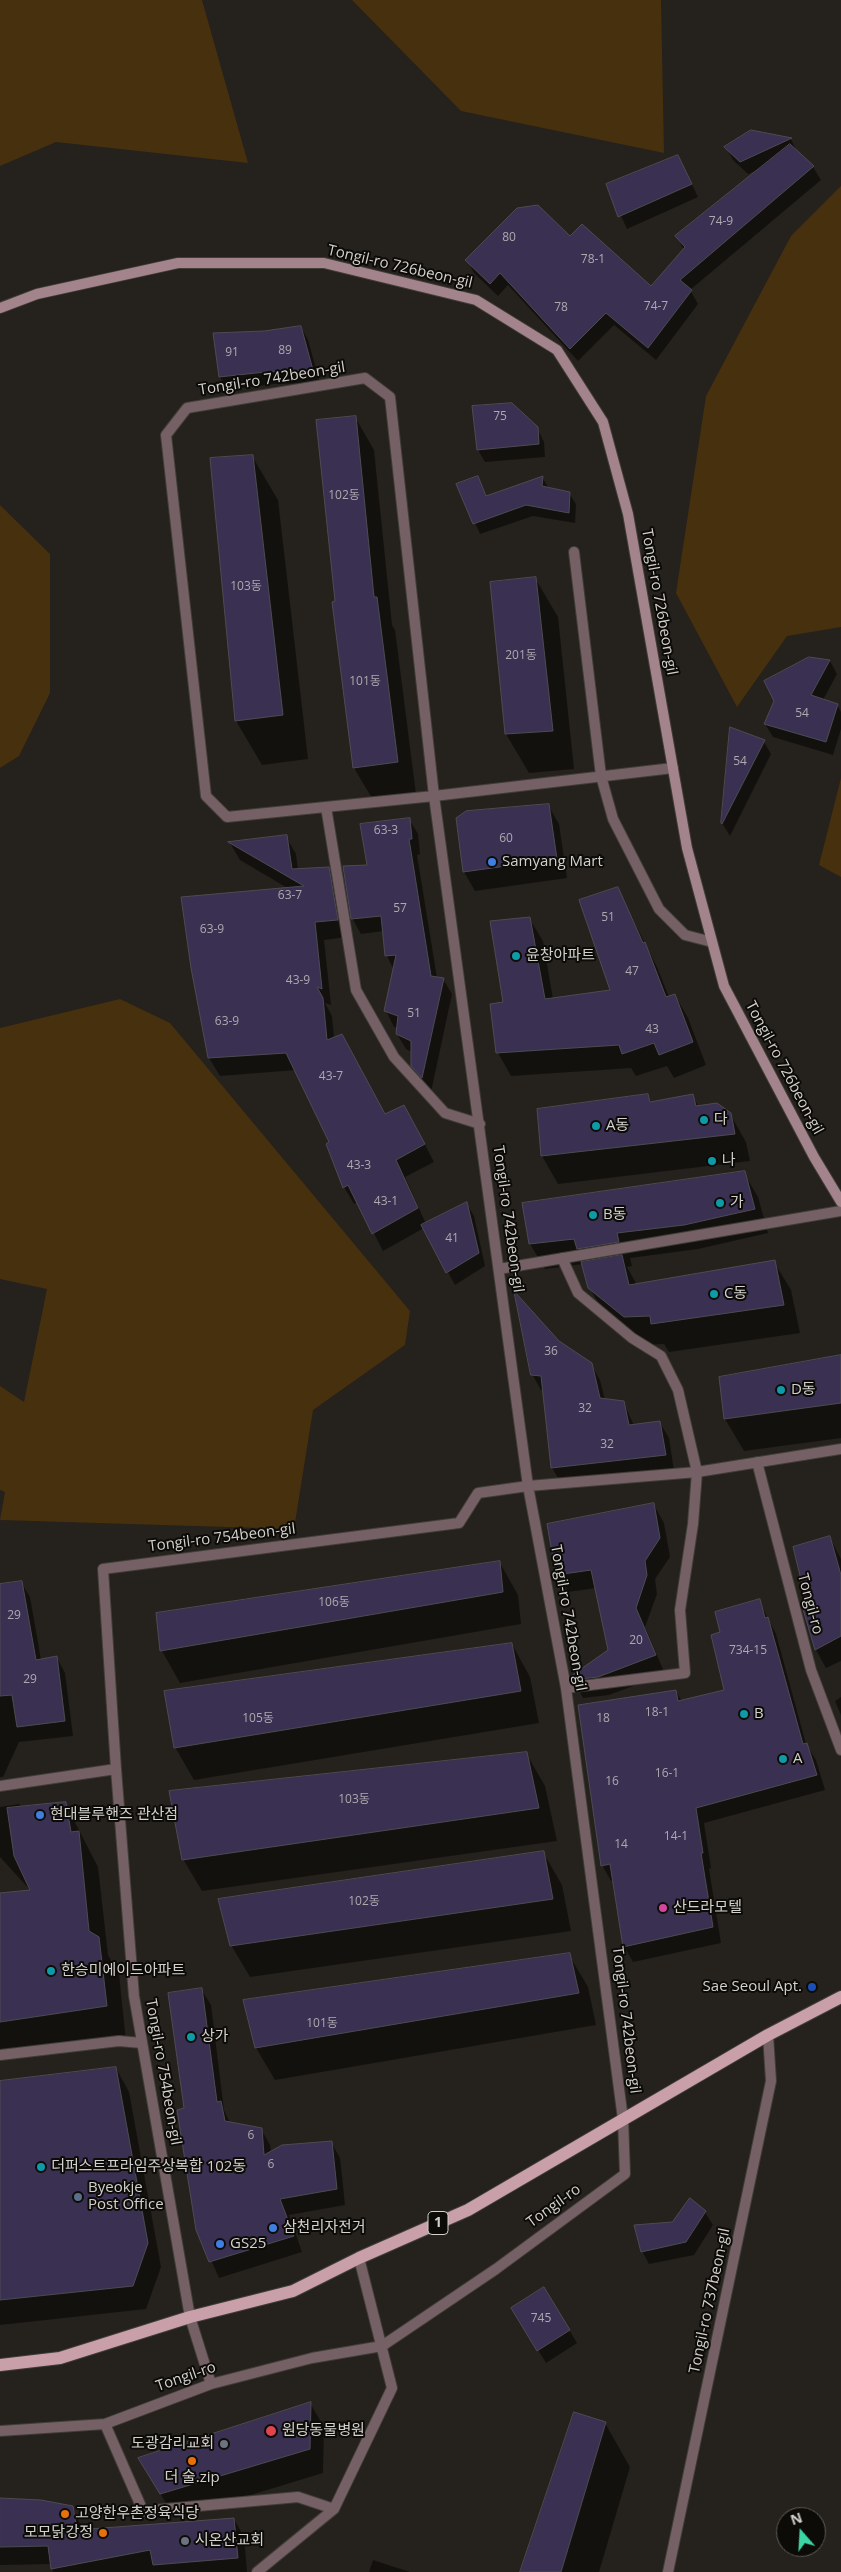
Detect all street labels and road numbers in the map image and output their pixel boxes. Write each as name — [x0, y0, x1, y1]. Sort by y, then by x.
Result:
street label: Tongil-ro 726beon-gil — [326, 242, 474, 292]
street label: Tongil-ro 742beon-gil — [197, 359, 347, 399]
street label: Tongil-ro 726beon-gil — [637, 527, 681, 677]
street label: Tongil-ro 726beon-gil — [741, 998, 827, 1138]
street label: Tongil-ro 742beon-gil — [489, 1144, 527, 1294]
street label: Tongil-ro 754beon-gil — [147, 1520, 297, 1556]
street label: Tongil-ro 742beon-gil — [546, 1543, 590, 1693]
street label: Tongil-ro — [793, 1572, 827, 1636]
street label: Tongil-ro 742beon-gil — [608, 1945, 644, 2095]
street label: Tongil-ro 754beon-gil — [141, 1997, 185, 2147]
street label: Tongil-ro — [524, 2180, 584, 2232]
road number: 1 — [428, 2212, 448, 2234]
street label: Tongil-ro 737beon-gil — [686, 2227, 734, 2375]
street label: Tongil-ro — [154, 2358, 218, 2396]

